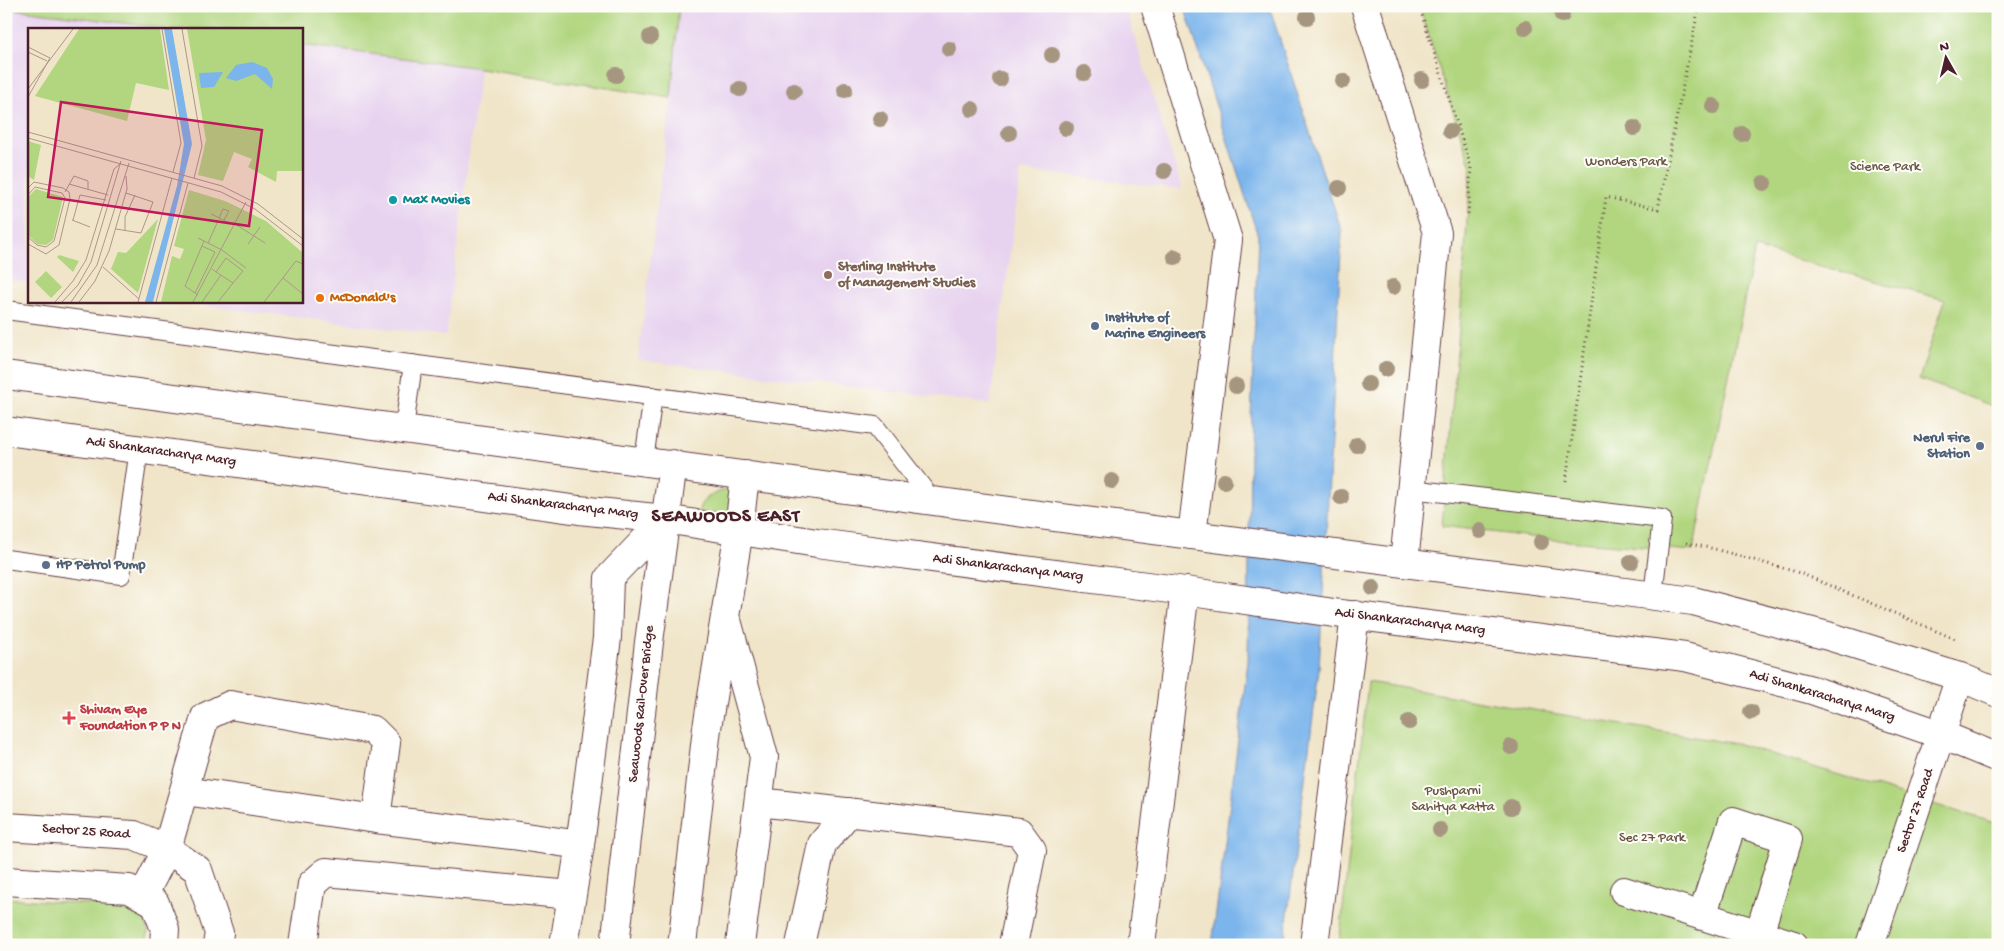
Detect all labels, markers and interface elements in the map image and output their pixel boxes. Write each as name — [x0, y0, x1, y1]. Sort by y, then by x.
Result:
inset map — [28, 28, 302, 302]
north arrow — [1922, 32, 1972, 82]
text: N — [1939, 39, 1950, 57]
park label: Wonders Park — [1585, 154, 1668, 171]
park label: Science Park — [1850, 159, 1922, 176]
place label: Max Movies — [403, 192, 471, 209]
marker: Max Movies — [387, 194, 399, 206]
place label: Sterling Institute of Management Studies — [837, 259, 976, 292]
marker: Sterling Institute of Management Studies — [822, 269, 834, 281]
place label: McDonald's — [330, 290, 396, 307]
marker: McDonald's — [314, 292, 326, 304]
place label: Institute of Marine Engineers — [1105, 310, 1206, 343]
marker: Institute of Marine Engineers — [1089, 320, 1101, 332]
place label: Nerul Fire Station — [1913, 430, 1971, 463]
street label: Adi Shankaracharya Marg — [85, 433, 237, 471]
marker: Nerul Fire Station — [1974, 440, 1986, 452]
street label: Adi Shankaracharya Marg — [487, 488, 639, 524]
district label: SEAWOODS EAST — [652, 506, 801, 529]
street label: Adi Shankaracharya Marg — [932, 550, 1084, 586]
place label: HP Petrol Pump — [56, 557, 146, 574]
marker: HP Petrol Pump — [40, 559, 52, 571]
street label: Adi Shankaracharya Marg — [1334, 604, 1486, 640]
street label: Seawoods Rail-Over Bridge — [625, 624, 659, 783]
street label: Adi Shankaracharya Marg — [1747, 666, 1897, 726]
place label: Shivam Eye Foundation P P N — [79, 702, 181, 735]
marker: Shivam Eye Foundation P P N — [62, 711, 76, 725]
street label: Sector 27 Road — [1894, 765, 1939, 855]
park label: Pushparni Sahitya Katta — [1411, 783, 1496, 816]
street label: Sector 25 Road — [42, 820, 132, 844]
park label: Sec 27 Park — [1619, 830, 1687, 847]

